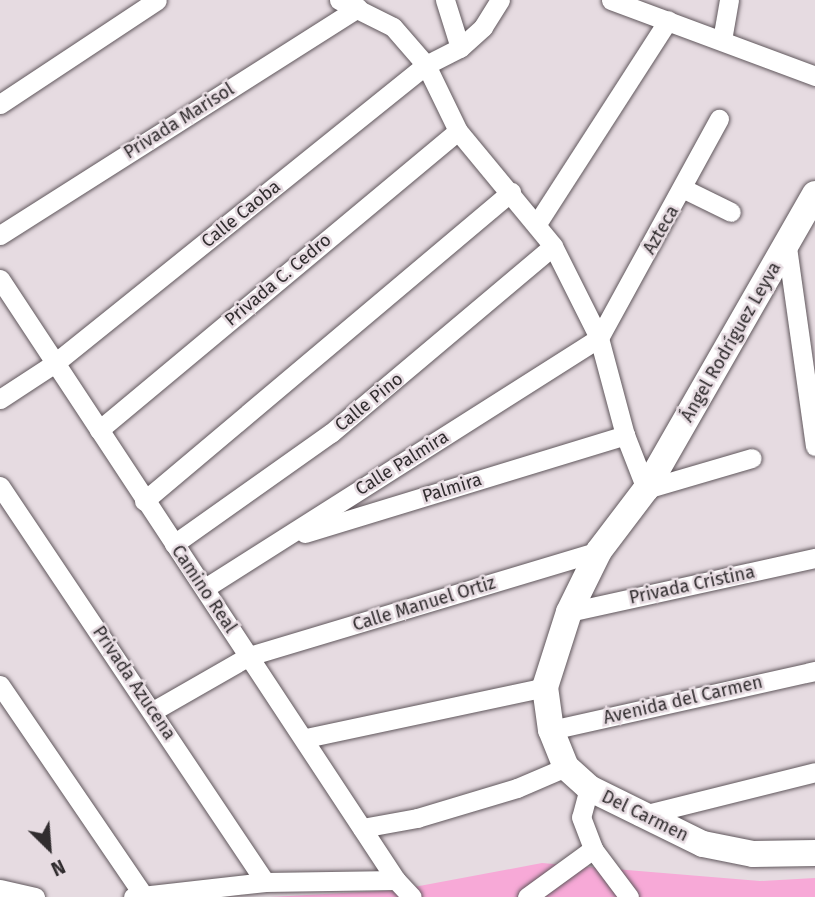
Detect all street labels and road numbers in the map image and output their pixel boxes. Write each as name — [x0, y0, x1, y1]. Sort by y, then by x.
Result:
street label: Privada Marisol — [120, 79, 238, 163]
street label: Calle Caoba — [197, 176, 285, 252]
street label: Azteca — [639, 202, 683, 258]
street label: Privada C. Cedro — [220, 229, 336, 331]
street label: Ángel Rodríguez Leyva — [676, 258, 786, 426]
street label: Calle Pino — [331, 368, 407, 436]
street label: Calle Palmira — [352, 426, 452, 500]
street label: Palmira — [420, 469, 484, 507]
street label: Camino Real — [167, 541, 241, 637]
street label: Privada Cristina — [627, 561, 757, 609]
street label: Calle Manuel Ortiz — [350, 572, 498, 636]
street label: Privada Azucena — [88, 622, 180, 744]
street label: Avenida del Carmen — [601, 671, 765, 729]
street label: Del Carmen — [598, 786, 692, 846]

